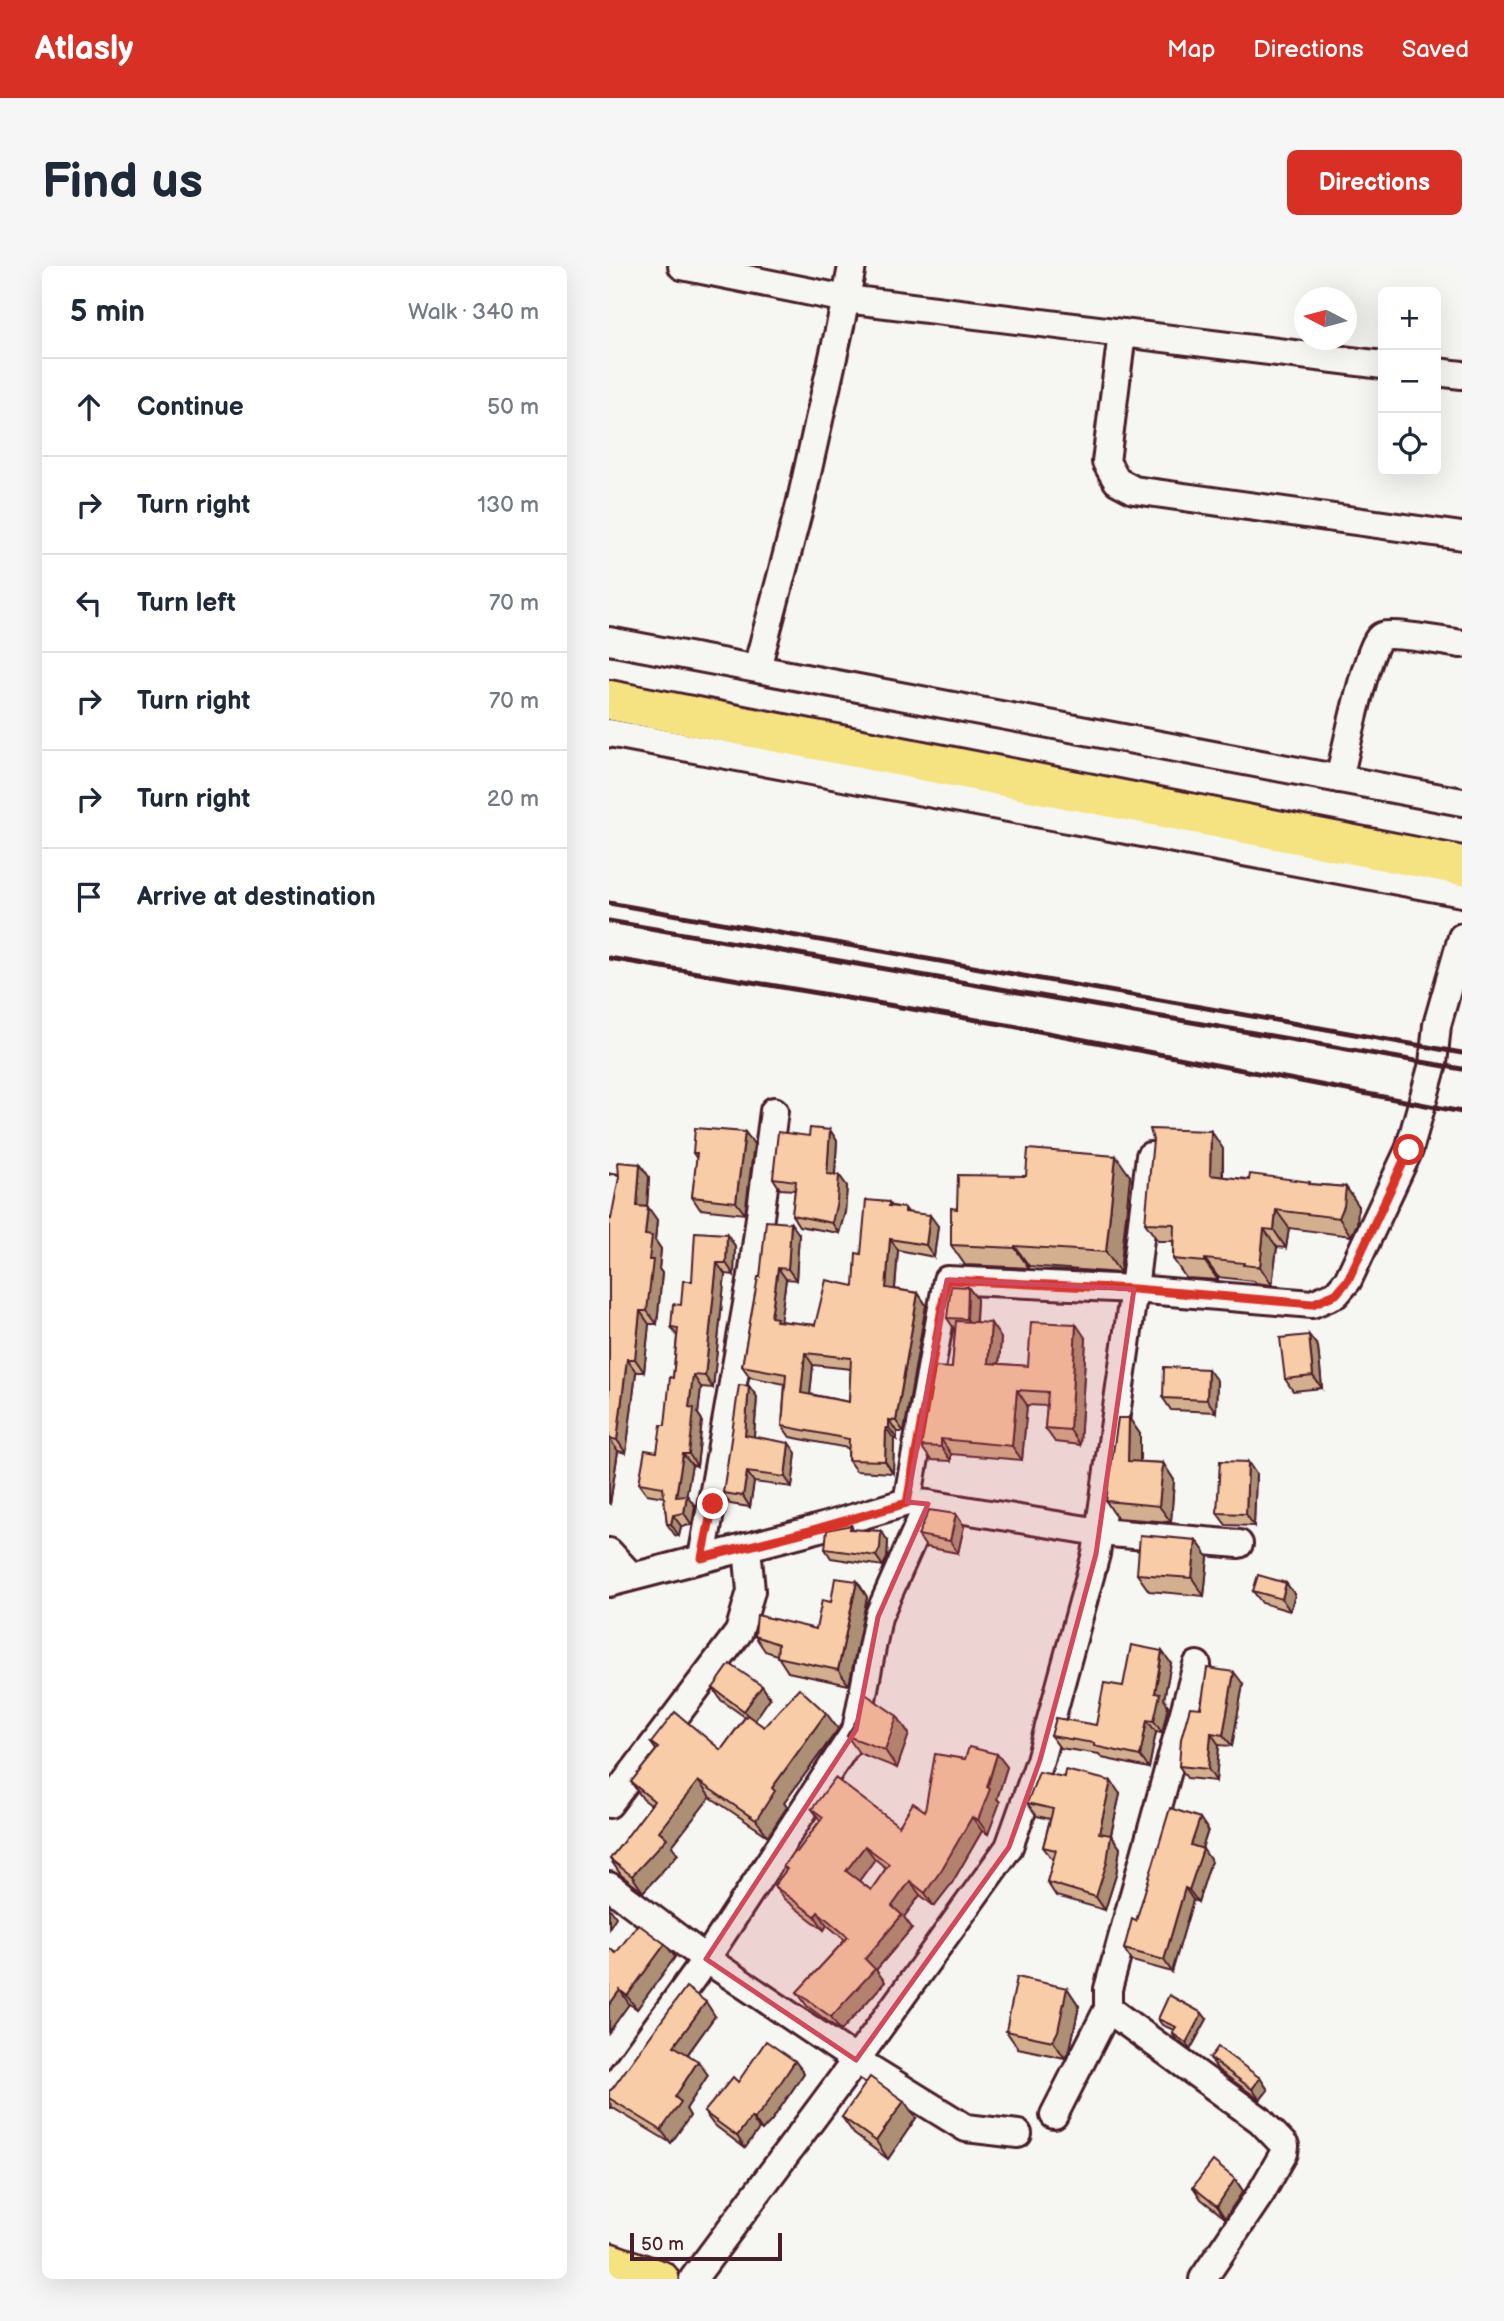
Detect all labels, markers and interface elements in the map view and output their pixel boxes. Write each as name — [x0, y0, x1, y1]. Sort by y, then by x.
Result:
text: Atlasly — [35, 29, 133, 69]
text: Map — [1167, 35, 1215, 64]
text: Directions — [1253, 35, 1364, 64]
text: Saved — [1402, 35, 1469, 64]
button: Directions — [1287, 150, 1462, 215]
text: Find us — [42, 153, 203, 212]
north arrow — [1294, 287, 1357, 350]
map controls — [1378, 287, 1441, 476]
button: + — [1378, 287, 1441, 350]
text: 5 min — [70, 294, 145, 330]
text: Walk · 340 m — [408, 298, 539, 326]
button: − — [1378, 350, 1441, 413]
icon: ahead — [70, 388, 108, 426]
text: Continue — [137, 392, 244, 423]
text: 50 m — [487, 393, 539, 421]
button: locate — [1378, 413, 1441, 476]
icon: right — [70, 486, 108, 524]
text: Turn right — [137, 490, 250, 521]
text: 130 m — [477, 491, 539, 519]
icon: left — [70, 584, 108, 622]
text: Turn left — [137, 588, 236, 619]
text: 70 m — [489, 589, 539, 617]
icon: right — [70, 682, 108, 720]
text: Turn right — [137, 686, 250, 717]
text: 70 m — [489, 687, 539, 715]
icon: right — [70, 780, 108, 818]
text: Turn right — [137, 784, 250, 815]
text: 20 m — [487, 785, 539, 813]
icon: arrive — [70, 878, 108, 916]
text: Arrive at destination — [137, 882, 376, 913]
route start — [1393, 1134, 1424, 1165]
route end — [697, 1488, 728, 1519]
scale bar — [630, 2230, 782, 2262]
text: 50 m — [641, 2233, 684, 2256]

